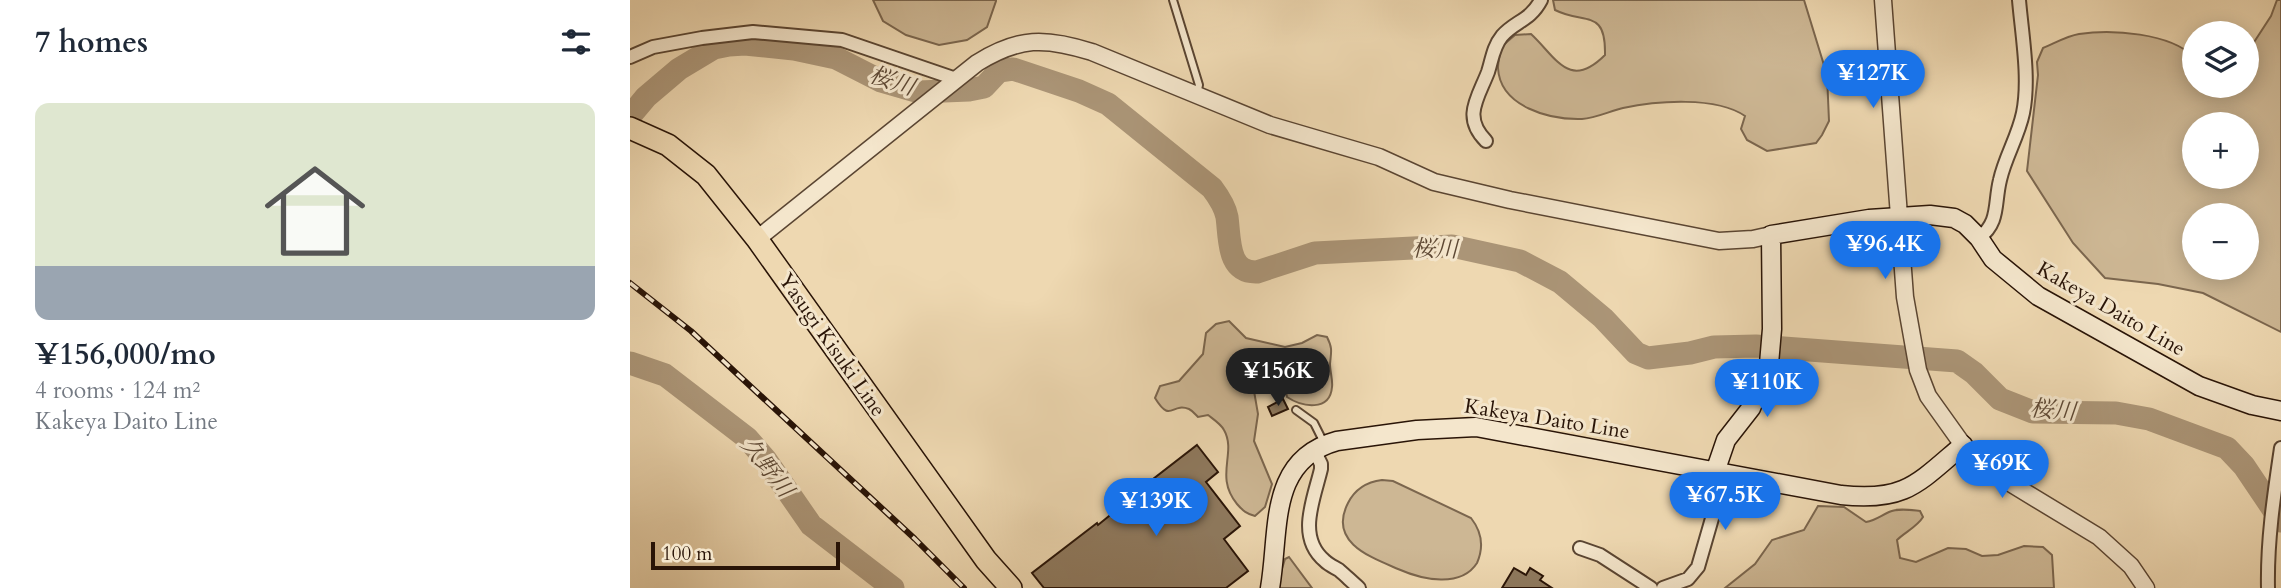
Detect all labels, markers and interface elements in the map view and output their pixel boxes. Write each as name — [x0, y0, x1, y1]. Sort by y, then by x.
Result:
map controls — [2182, 21, 2259, 280]
button: layers — [2182, 21, 2259, 98]
text: 7 homes — [35, 22, 148, 63]
icon: filters — [557, 23, 595, 61]
pin: ¥127K — [1824, 50, 1922, 110]
text: ¥127K — [1837, 57, 1909, 88]
water label: 桜川 — [865, 59, 922, 104]
button: + — [2182, 112, 2259, 189]
icon: home — [252, 148, 378, 274]
button: − — [2182, 203, 2259, 280]
pin: ¥96.4K — [1828, 222, 1942, 281]
text: ¥96.4K — [1846, 228, 1925, 259]
water label: 桜川 — [1412, 233, 1461, 265]
street label: Kakeya Daito Line — [2031, 255, 2191, 363]
street label: Yasugi Kisuki Line — [771, 267, 893, 423]
text: ¥156,000/mo — [35, 334, 216, 375]
pin: ¥156K — [1229, 348, 1327, 408]
text: ¥156K — [1242, 355, 1314, 386]
pin: ¥110K — [1718, 360, 1816, 419]
text: ¥110K — [1731, 366, 1803, 397]
text: 4 rooms · 124 m² — [35, 375, 200, 406]
street label: Kakeya Daito Line — [1462, 392, 1632, 446]
water label: 桜川 — [2029, 393, 2080, 428]
text: Kakeya Daito Line — [35, 406, 218, 437]
water label: 久野川 — [734, 430, 802, 506]
pin: ¥69K — [1961, 440, 2043, 500]
text: ¥69K — [1972, 447, 2032, 478]
pin: ¥67.5K — [1668, 472, 1782, 532]
pin: ¥139K — [1107, 478, 1205, 538]
text: ¥67.5K — [1686, 479, 1765, 510]
text: ¥139K — [1120, 485, 1192, 516]
scale bar — [651, 539, 840, 571]
text: 100 m — [662, 541, 712, 567]

